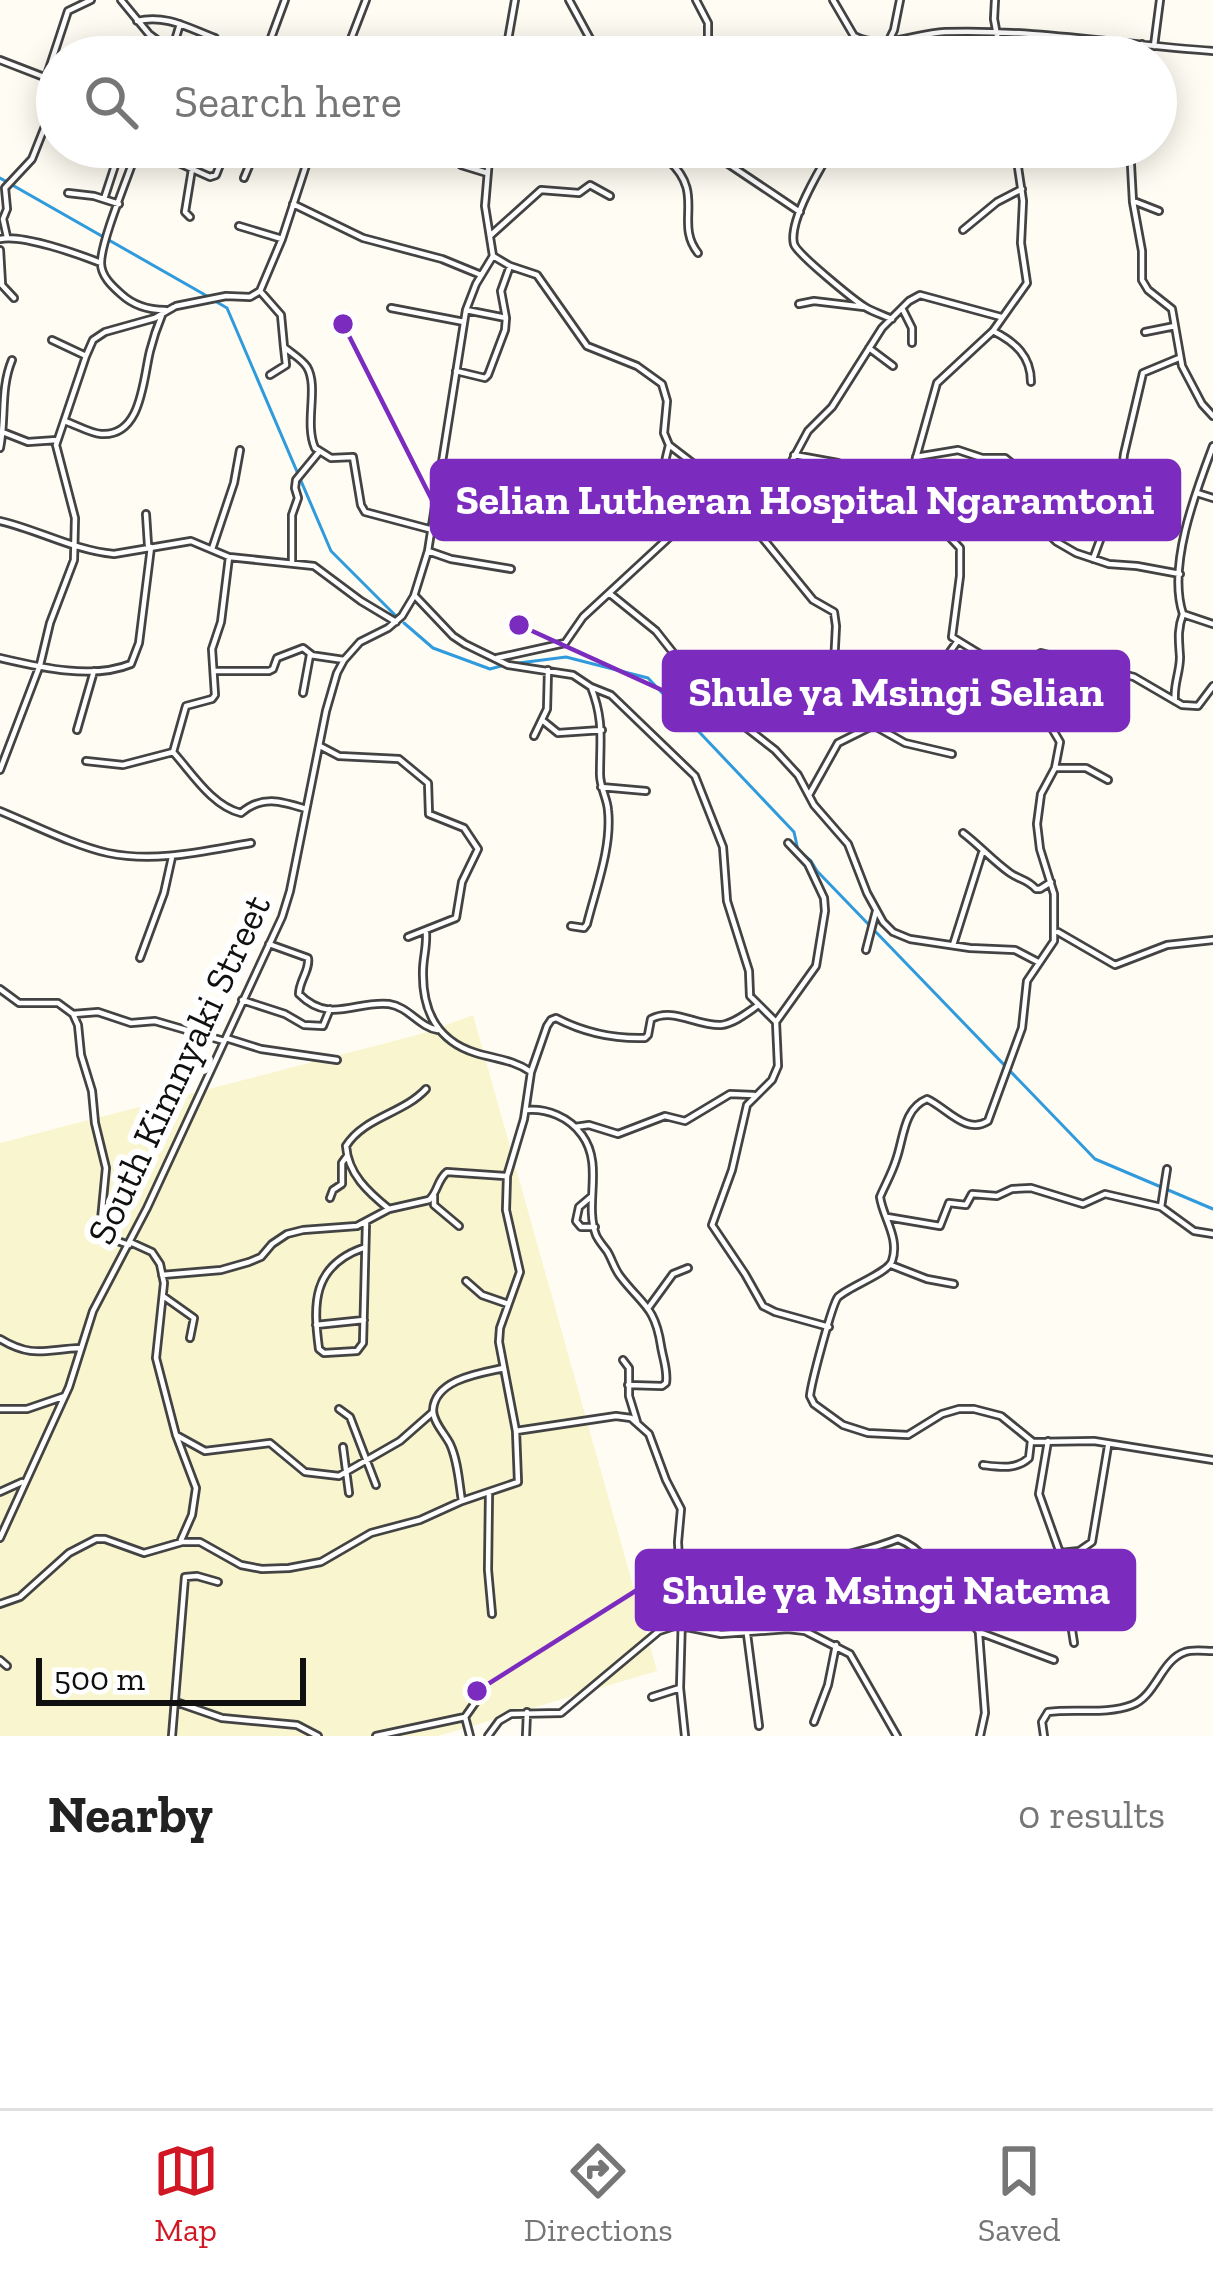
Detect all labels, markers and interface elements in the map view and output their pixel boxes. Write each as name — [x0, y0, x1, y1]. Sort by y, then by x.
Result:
search box — [36, 36, 1177, 168]
icon: search — [78, 69, 144, 135]
text: Search here — [174, 75, 402, 129]
callout: Selian Lutheran Hospital Ngaramtoni — [432, 461, 1179, 539]
text: Selian Lutheran Hospital Ngaramtoni — [455, 474, 1155, 525]
callout: Shule ya Msingi Selian — [664, 652, 1128, 730]
text: Shule ya Msingi Selian — [688, 666, 1104, 717]
street label: South Kimnyaki Street — [77, 887, 280, 1251]
callout: Shule ya Msingi Natema — [637, 1551, 1134, 1629]
text: Shule ya Msingi Natema — [662, 1564, 1110, 1615]
scale bar — [36, 1652, 306, 1705]
text: 500 m — [54, 1659, 145, 1698]
text: Nearby — [48, 1784, 213, 1845]
text: 0 results — [1018, 1791, 1165, 1838]
tab: Map — [153, 2138, 219, 2249]
tab: Directions — [524, 2138, 673, 2249]
tab: Saved — [978, 2138, 1060, 2249]

